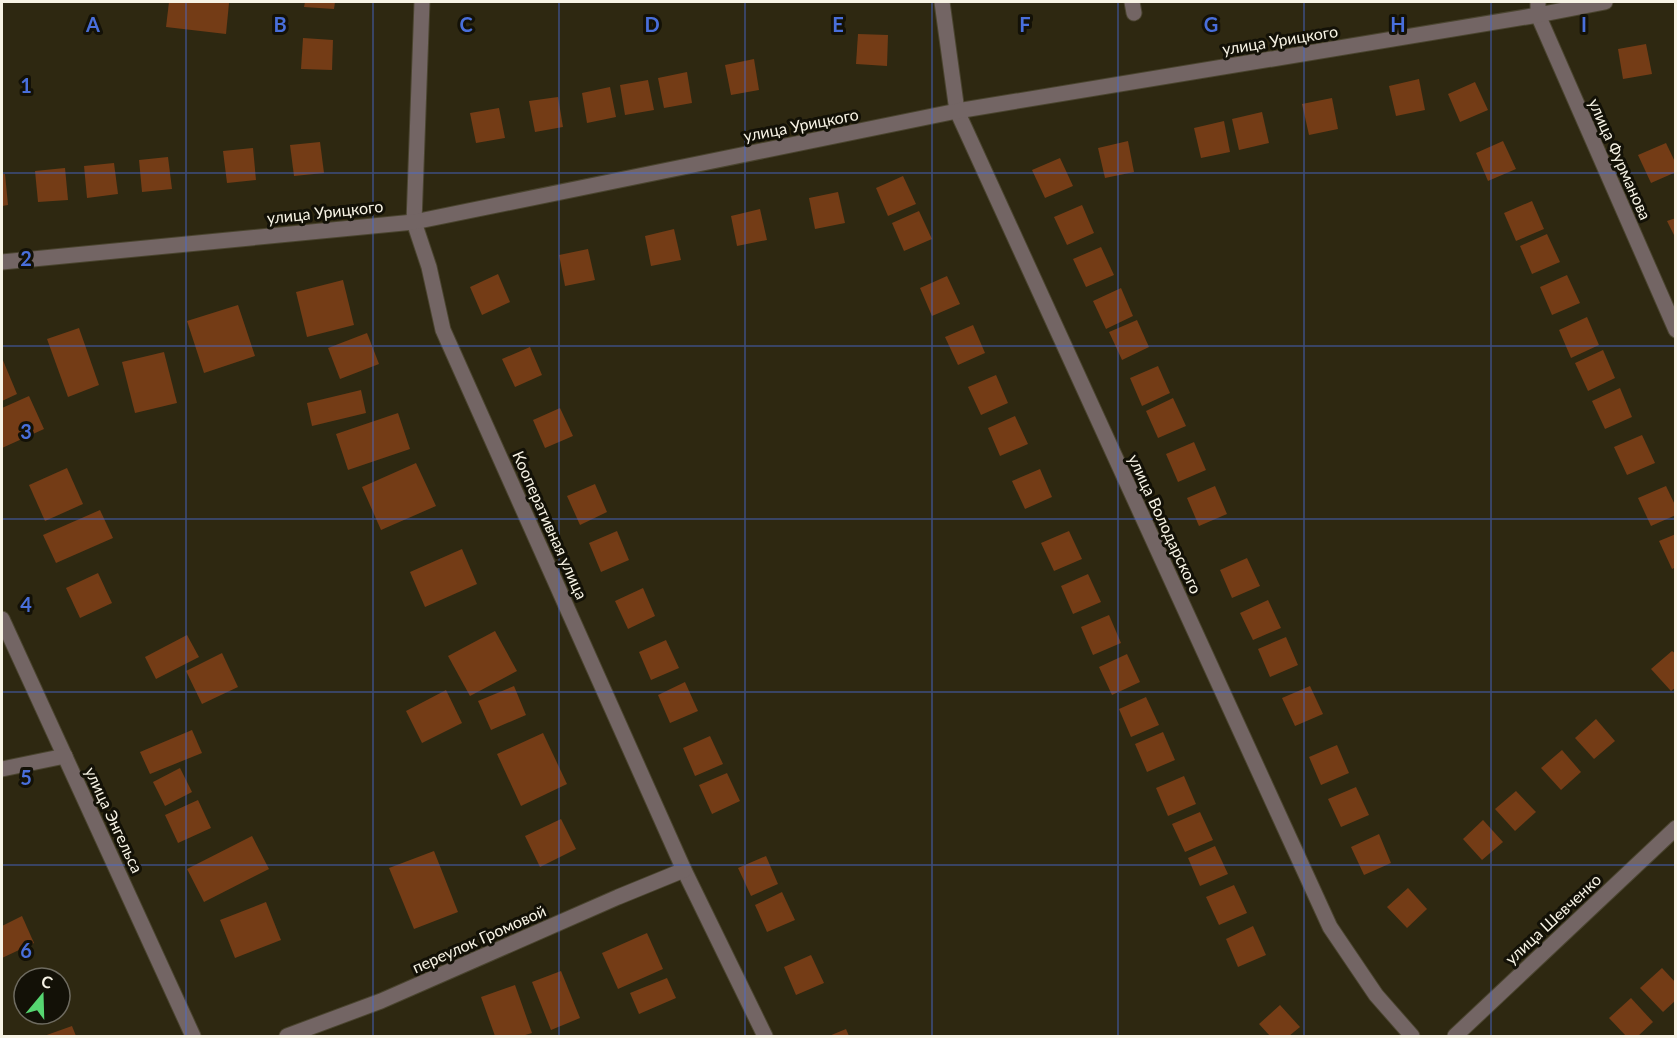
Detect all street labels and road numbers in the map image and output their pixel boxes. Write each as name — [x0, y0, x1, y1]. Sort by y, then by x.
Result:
street label: улица Урицкого — [1221, 21, 1339, 58]
street label: улица Фурманова — [1585, 95, 1656, 222]
street label: улица Урицкого — [742, 104, 860, 145]
street label: улица Урицкого — [266, 196, 384, 227]
street label: Кооперативная улица — [509, 448, 592, 602]
street label: улица Володарского — [1125, 451, 1206, 597]
street label: улица Энгельса — [82, 764, 147, 876]
street label: улица Шевченко — [1501, 869, 1604, 968]
street label: переулок Громовой — [409, 901, 549, 977]

